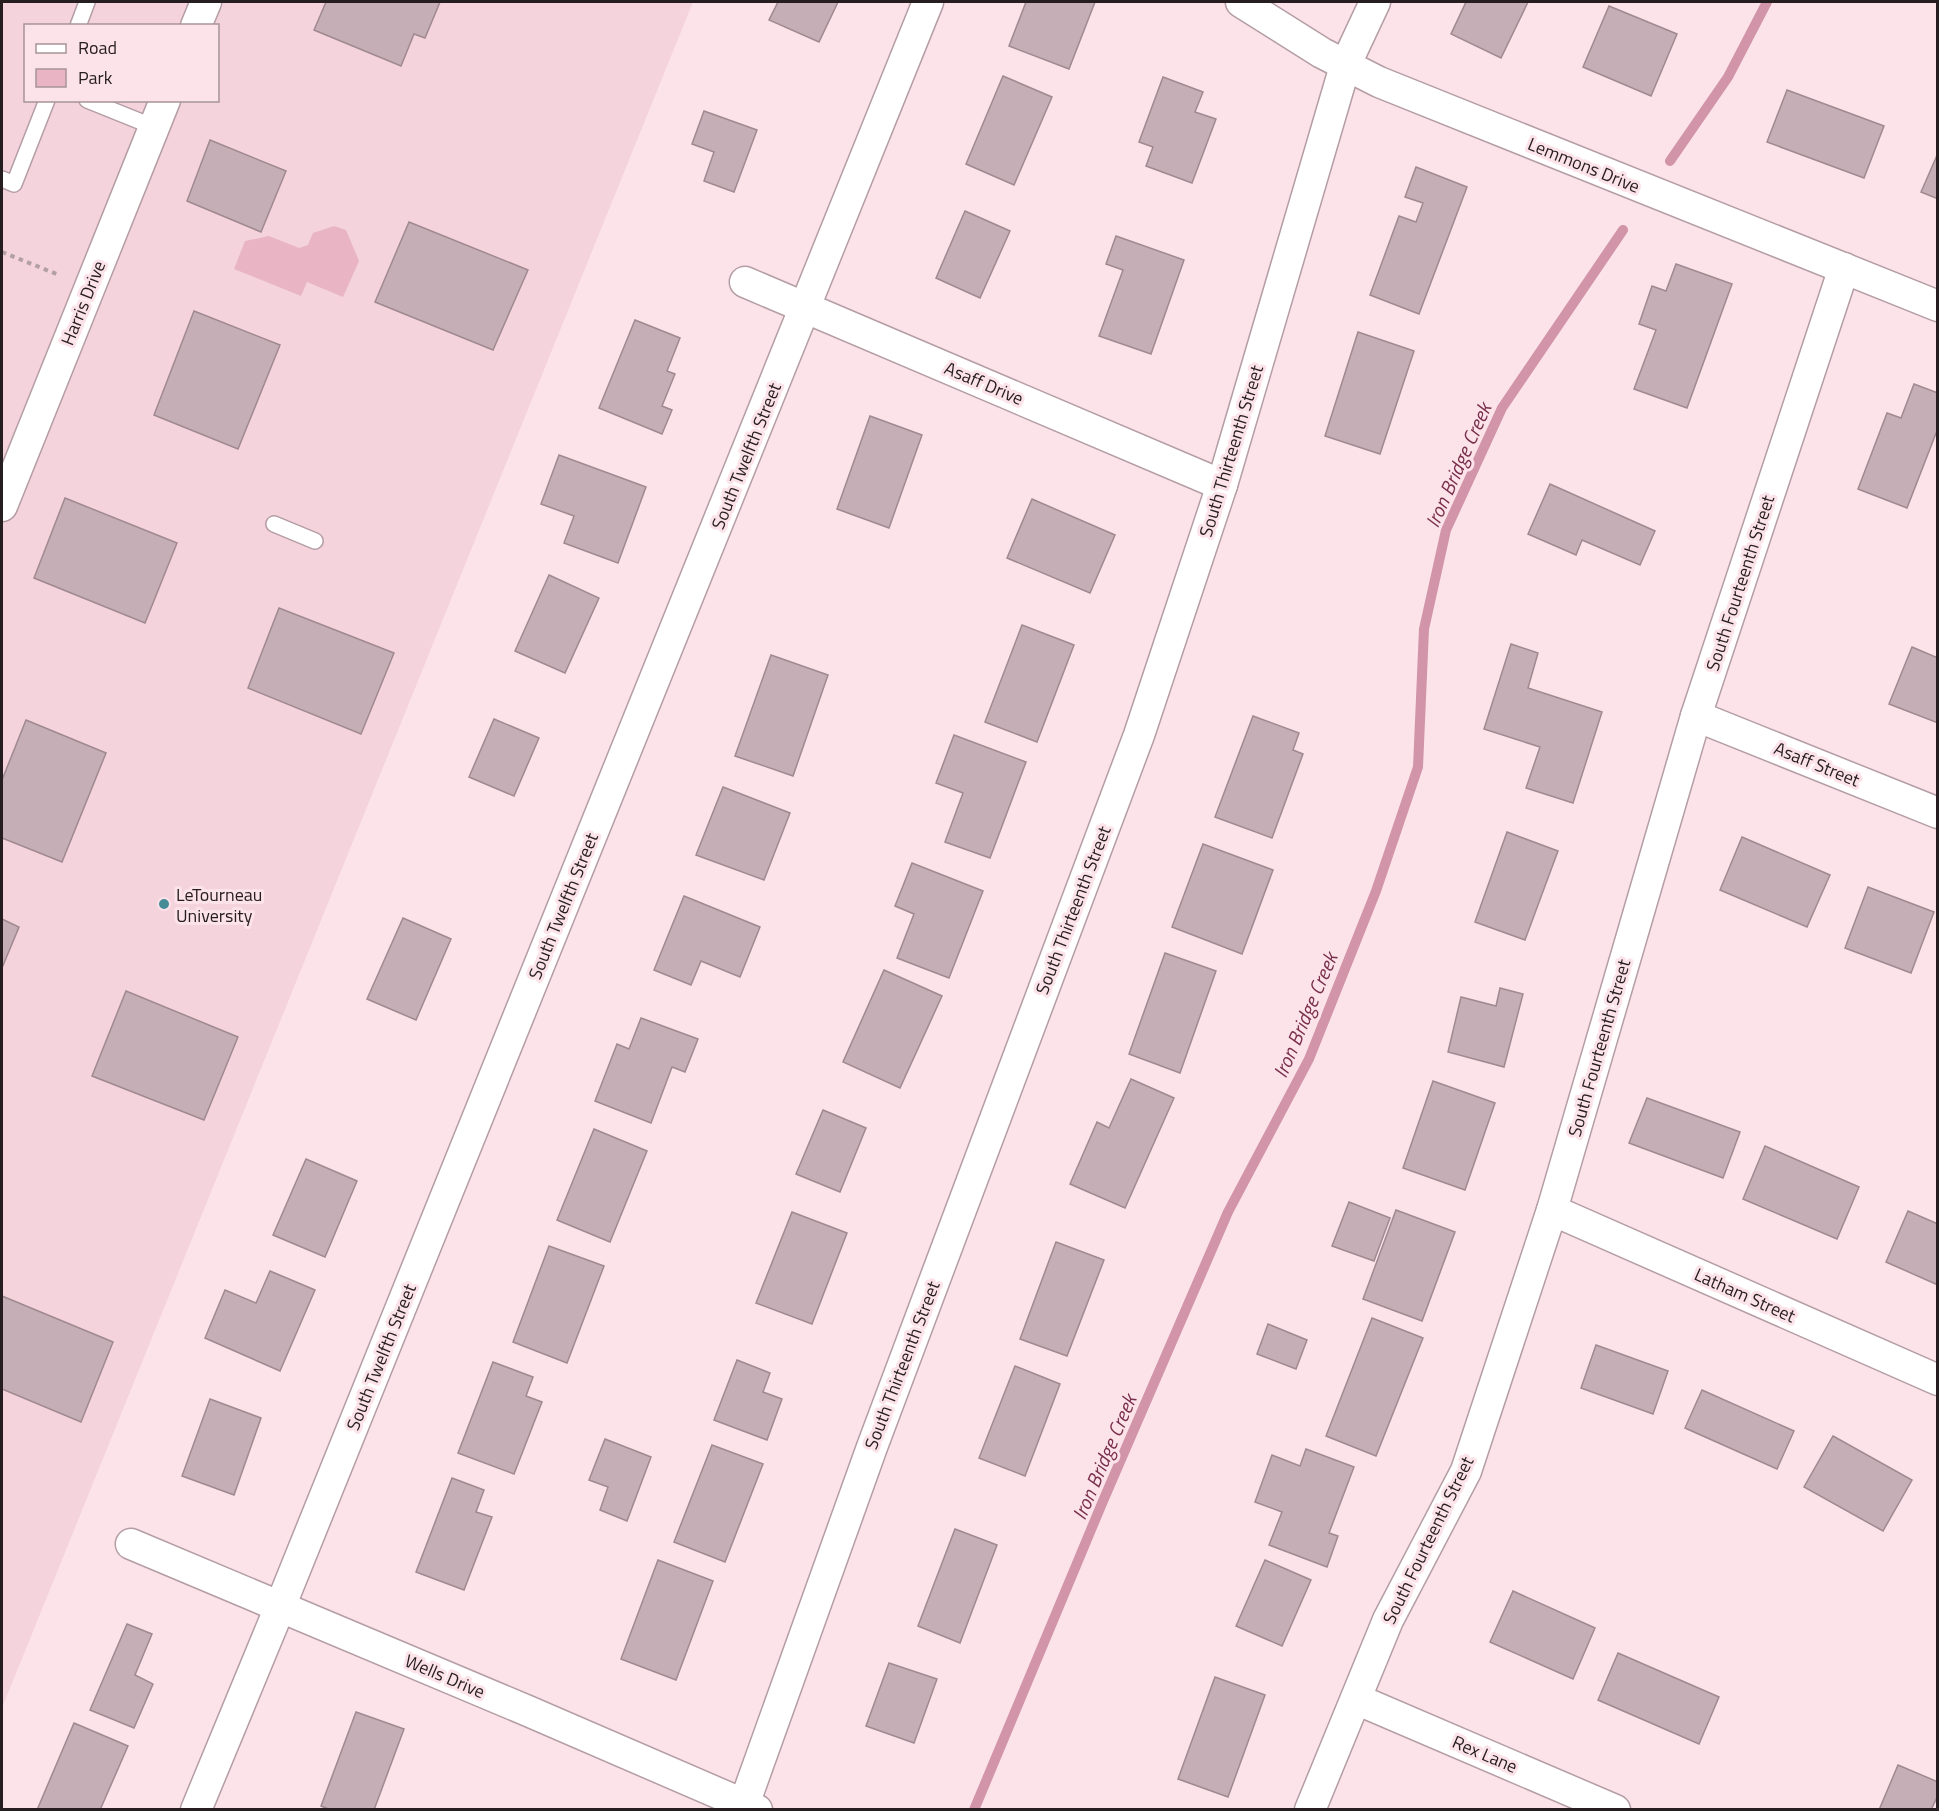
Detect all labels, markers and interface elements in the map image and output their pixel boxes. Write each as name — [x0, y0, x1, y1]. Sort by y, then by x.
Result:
legend — [24, 24, 219, 102]
text: Road — [78, 34, 117, 61]
text: Park — [78, 64, 113, 91]
street label: Lemmons Drive — [1524, 130, 1644, 200]
street label: Harris Drive — [54, 257, 112, 349]
street label: Asaff Drive — [940, 354, 1028, 412]
street label: South Thirteenth Street — [1192, 361, 1270, 540]
street label: South Twelfth Street — [704, 378, 788, 533]
water label: Iron Bridge Creek — [1417, 396, 1500, 532]
street label: South Fourteenth Street — [1699, 491, 1781, 675]
street label: Asaff Street — [1770, 735, 1865, 794]
street label: South Thirteenth Street — [1028, 821, 1118, 998]
street label: South Twelfth Street — [521, 828, 605, 983]
place label: LeTourneau University — [176, 881, 262, 929]
marker: LeTourneau University — [157, 897, 171, 911]
water label: Iron Bridge Creek — [1265, 946, 1346, 1082]
street label: South Fourteenth Street — [1561, 955, 1637, 1140]
street label: Latham Street — [1690, 1261, 1800, 1330]
street label: South Thirteenth Street — [857, 1276, 947, 1453]
street label: South Twelfth Street — [339, 1279, 423, 1434]
water label: Iron Bridge Creek — [1064, 1388, 1145, 1524]
street label: South Fourteenth Street — [1376, 1451, 1481, 1628]
street label: Wells Drive — [401, 1647, 489, 1705]
street label: Rex Lane — [1448, 1728, 1522, 1780]

